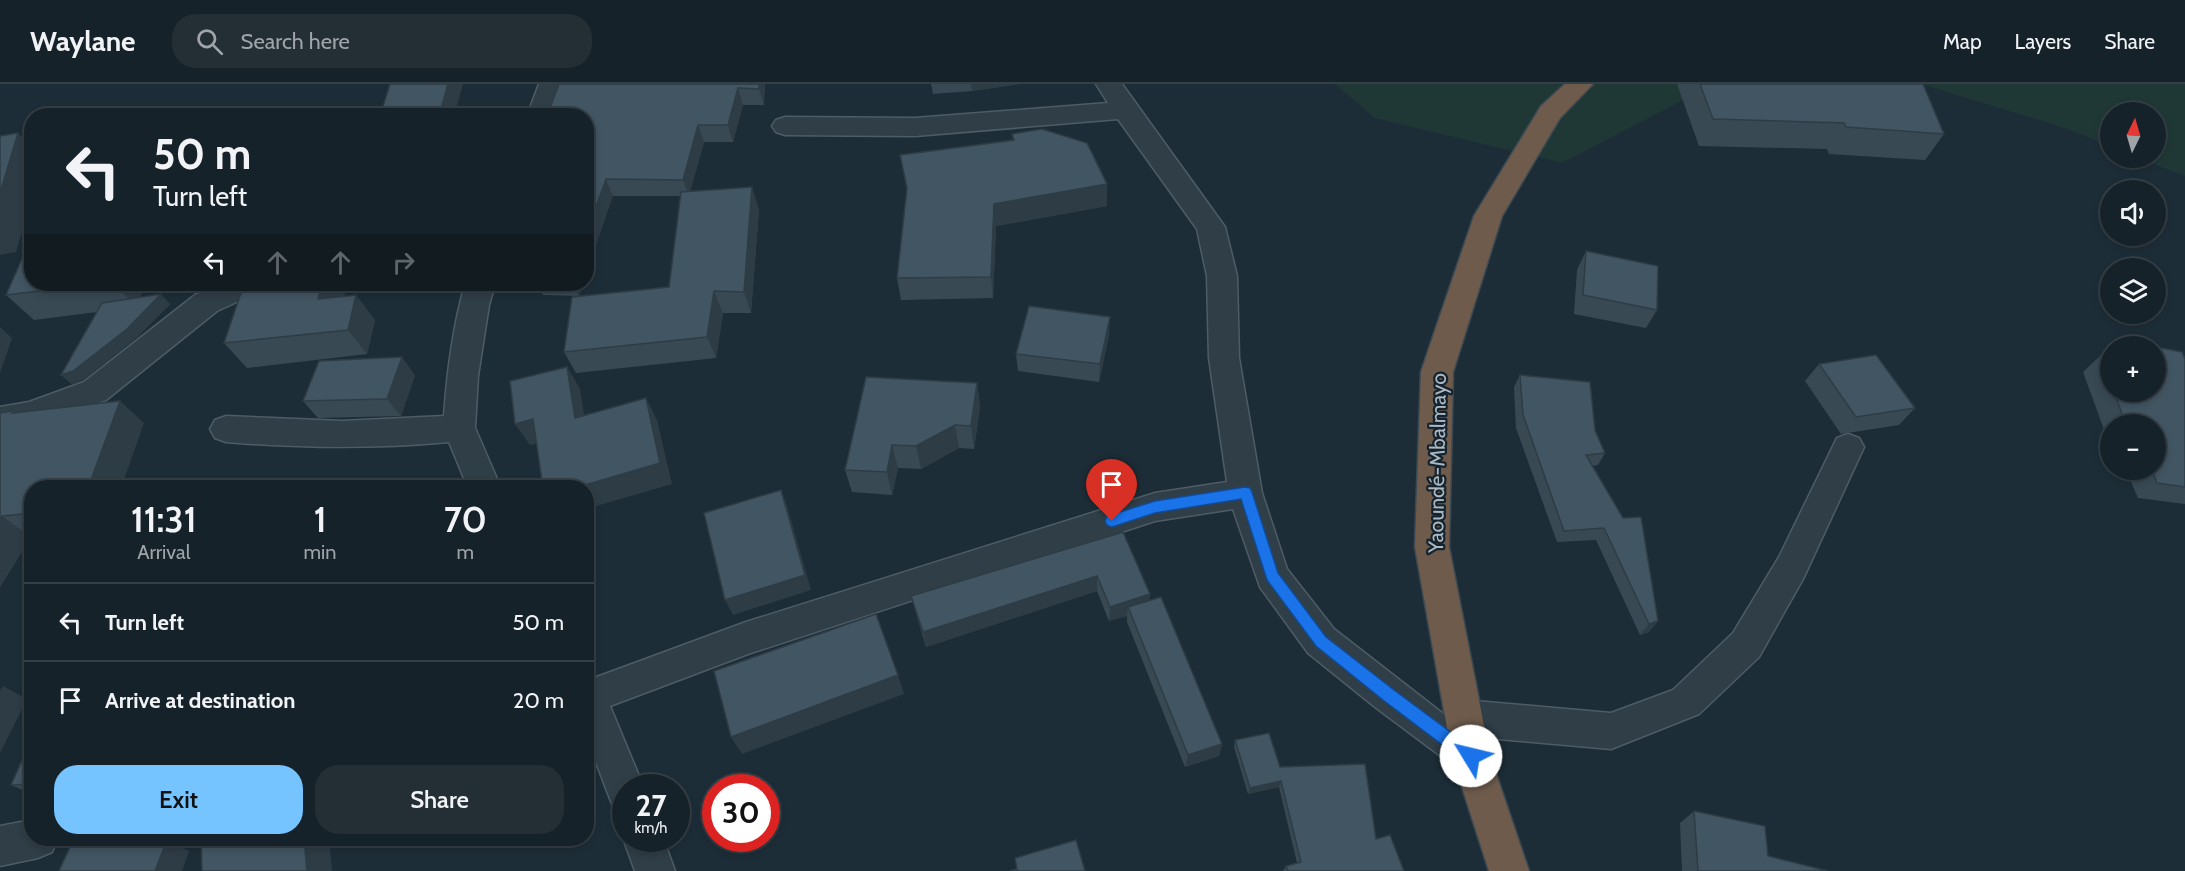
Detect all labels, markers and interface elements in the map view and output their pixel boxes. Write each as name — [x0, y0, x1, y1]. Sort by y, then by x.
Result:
search box — [172, 14, 592, 68]
text: Waylane — [30, 24, 136, 58]
icon: search — [193, 25, 226, 58]
text: Search here — [241, 28, 350, 55]
text: Map — [1943, 29, 1982, 54]
text: Layers — [2015, 29, 2071, 54]
text: Share — [2104, 29, 2155, 54]
north arrow — [2100, 102, 2166, 168]
map controls — [2100, 102, 2166, 480]
text: 50 m — [153, 128, 251, 180]
icon: left — [54, 132, 132, 210]
text: Turn left — [153, 180, 247, 213]
button: sound — [2100, 180, 2166, 246]
icon: left — [198, 246, 231, 279]
icon: ahead — [261, 246, 294, 279]
icon: ahead — [324, 246, 357, 279]
icon: right — [387, 246, 420, 279]
button: layers — [2100, 258, 2166, 324]
button: + — [2100, 336, 2166, 402]
street label: Yaoundé-Mbalmayo — [1423, 373, 1451, 554]
button: − — [2100, 414, 2166, 480]
pin — [1086, 459, 1137, 521]
icon: arrive — [1095, 468, 1128, 501]
text: 11:31 — [131, 497, 197, 541]
text: 1 — [314, 497, 326, 541]
text: 70 — [444, 497, 487, 541]
text: Arrival — [137, 540, 190, 564]
text: min — [304, 540, 337, 564]
text: m — [456, 540, 474, 564]
icon: left — [54, 606, 87, 639]
text: Turn left — [105, 609, 184, 636]
text: 50 m — [512, 609, 564, 636]
icon: arrive — [54, 684, 87, 717]
text: Arrive at destination — [105, 687, 295, 714]
text: 20 m — [513, 687, 564, 714]
position arrow — [1439, 724, 1503, 788]
button: Exit — [54, 765, 303, 834]
button: Share — [315, 765, 564, 834]
speed limit sign: 30 — [702, 774, 780, 852]
text: 27 — [635, 787, 667, 824]
text: km/h — [635, 819, 667, 837]

